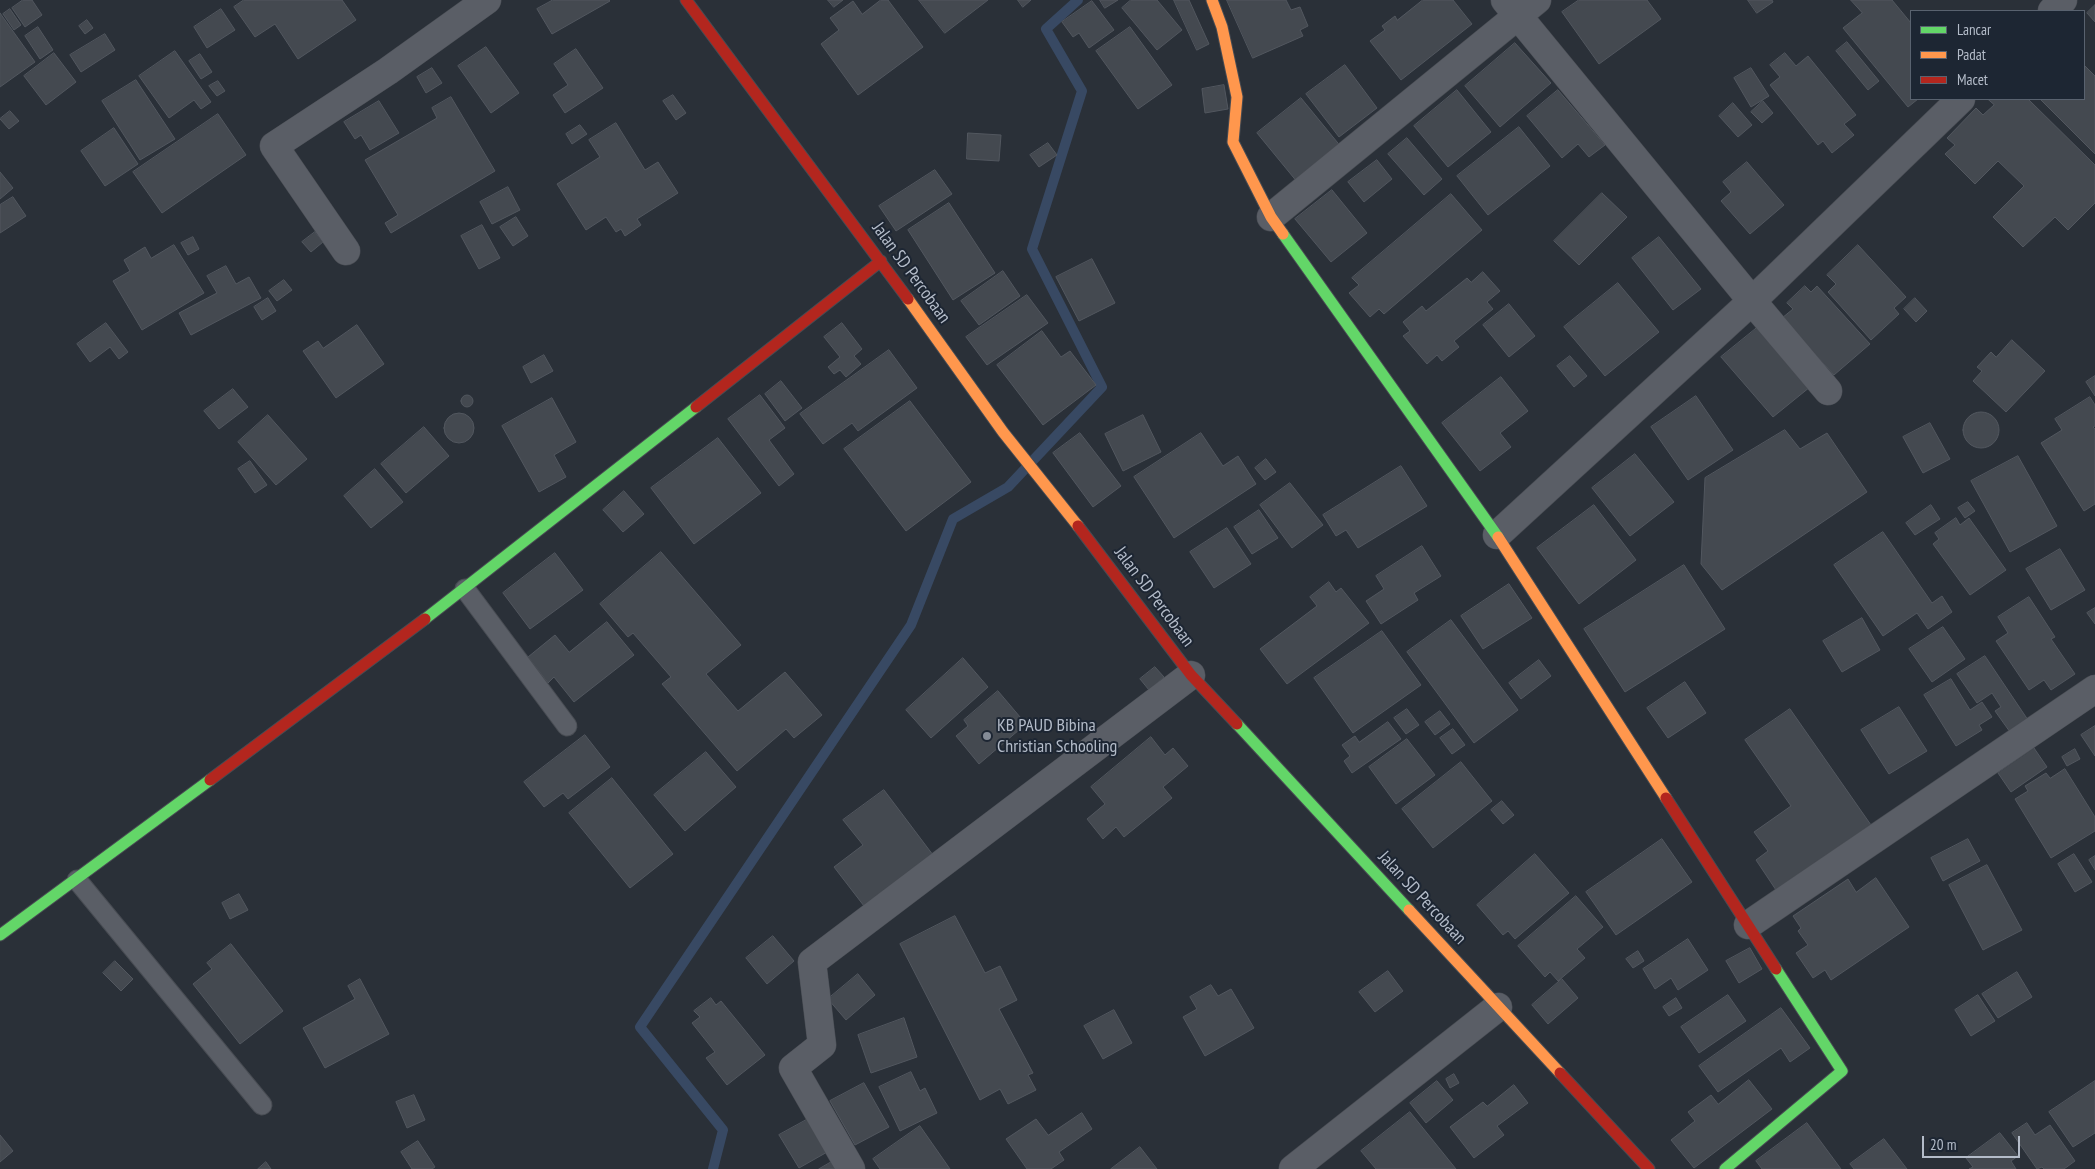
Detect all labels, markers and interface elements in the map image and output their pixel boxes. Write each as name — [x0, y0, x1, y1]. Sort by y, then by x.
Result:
legend — [1910, 10, 2085, 100]
text: Lancar — [1957, 20, 1991, 39]
text: Padat — [1957, 45, 1986, 64]
text: Macet — [1957, 70, 1988, 89]
street label: Jalan SD Percobaan — [867, 218, 955, 328]
street label: Jalan SD Percobaan — [1109, 543, 1199, 651]
place label: KB PAUD Bibina Christian Schooling — [997, 715, 1117, 758]
marker: KB PAUD Bibina Christian Schooling — [981, 730, 993, 742]
street label: Jalan SD Percobaan — [1373, 847, 1471, 949]
scale bar — [1925, 1126, 2022, 1158]
text: 20 m — [1930, 1135, 1956, 1154]

